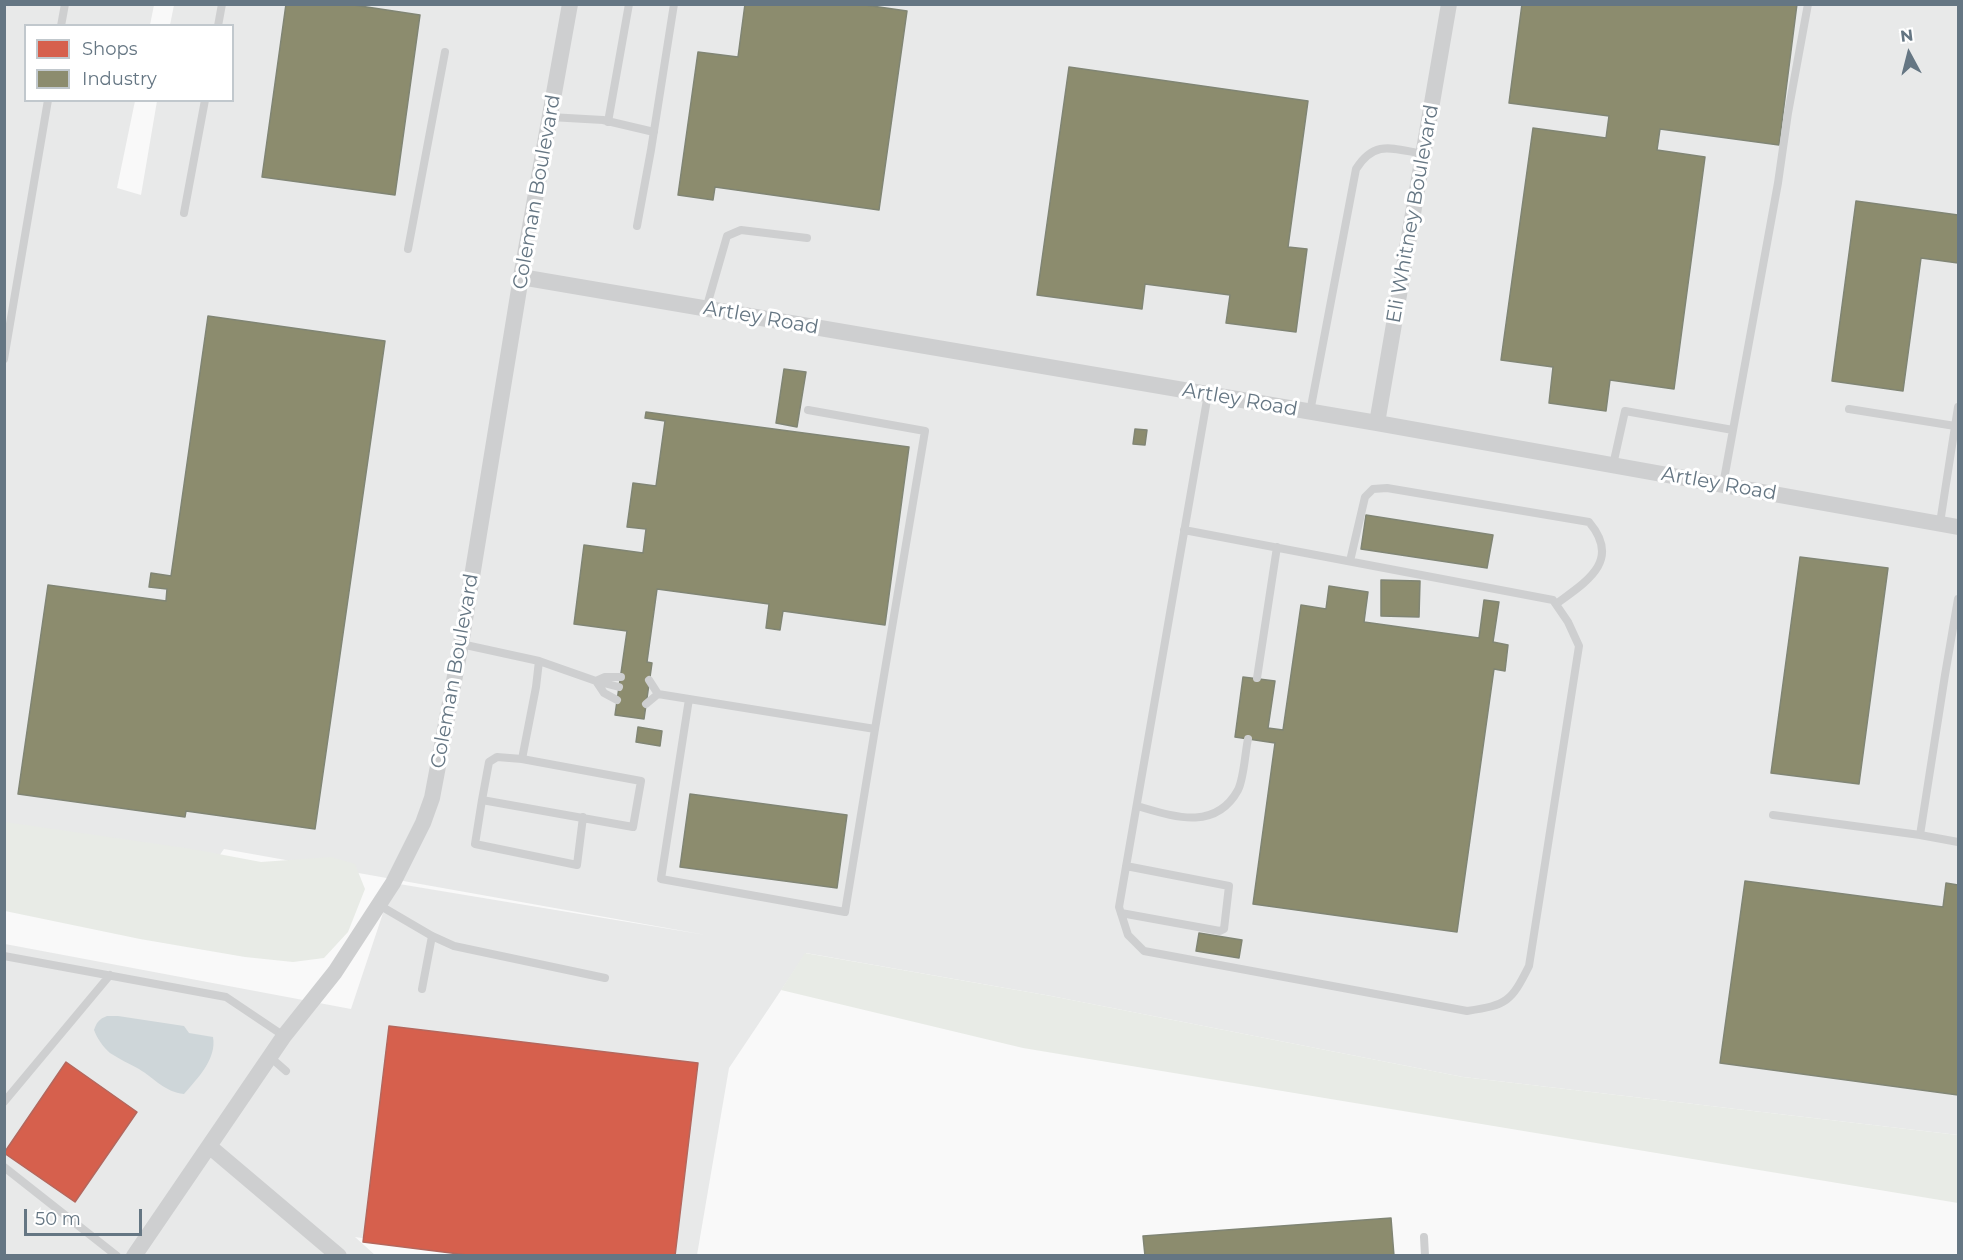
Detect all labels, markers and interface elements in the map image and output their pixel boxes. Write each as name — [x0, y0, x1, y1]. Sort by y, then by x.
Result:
legend — [24, 24, 234, 102]
north arrow — [1879, 24, 1939, 84]
text: N — [1899, 25, 1914, 46]
text: Shops — [82, 38, 138, 60]
text: Industry — [82, 68, 157, 90]
street label: Coleman Boulevard — [508, 93, 566, 291]
street label: Eli Whitney Boulevard — [1382, 103, 1444, 325]
street label: Artley Road — [702, 296, 820, 340]
street label: Artley Road — [1181, 378, 1299, 422]
street label: Artley Road — [1660, 462, 1778, 506]
street label: Coleman Boulevard — [426, 572, 484, 770]
scale bar — [27, 1197, 146, 1235]
text: 50 m — [35, 1208, 81, 1230]

